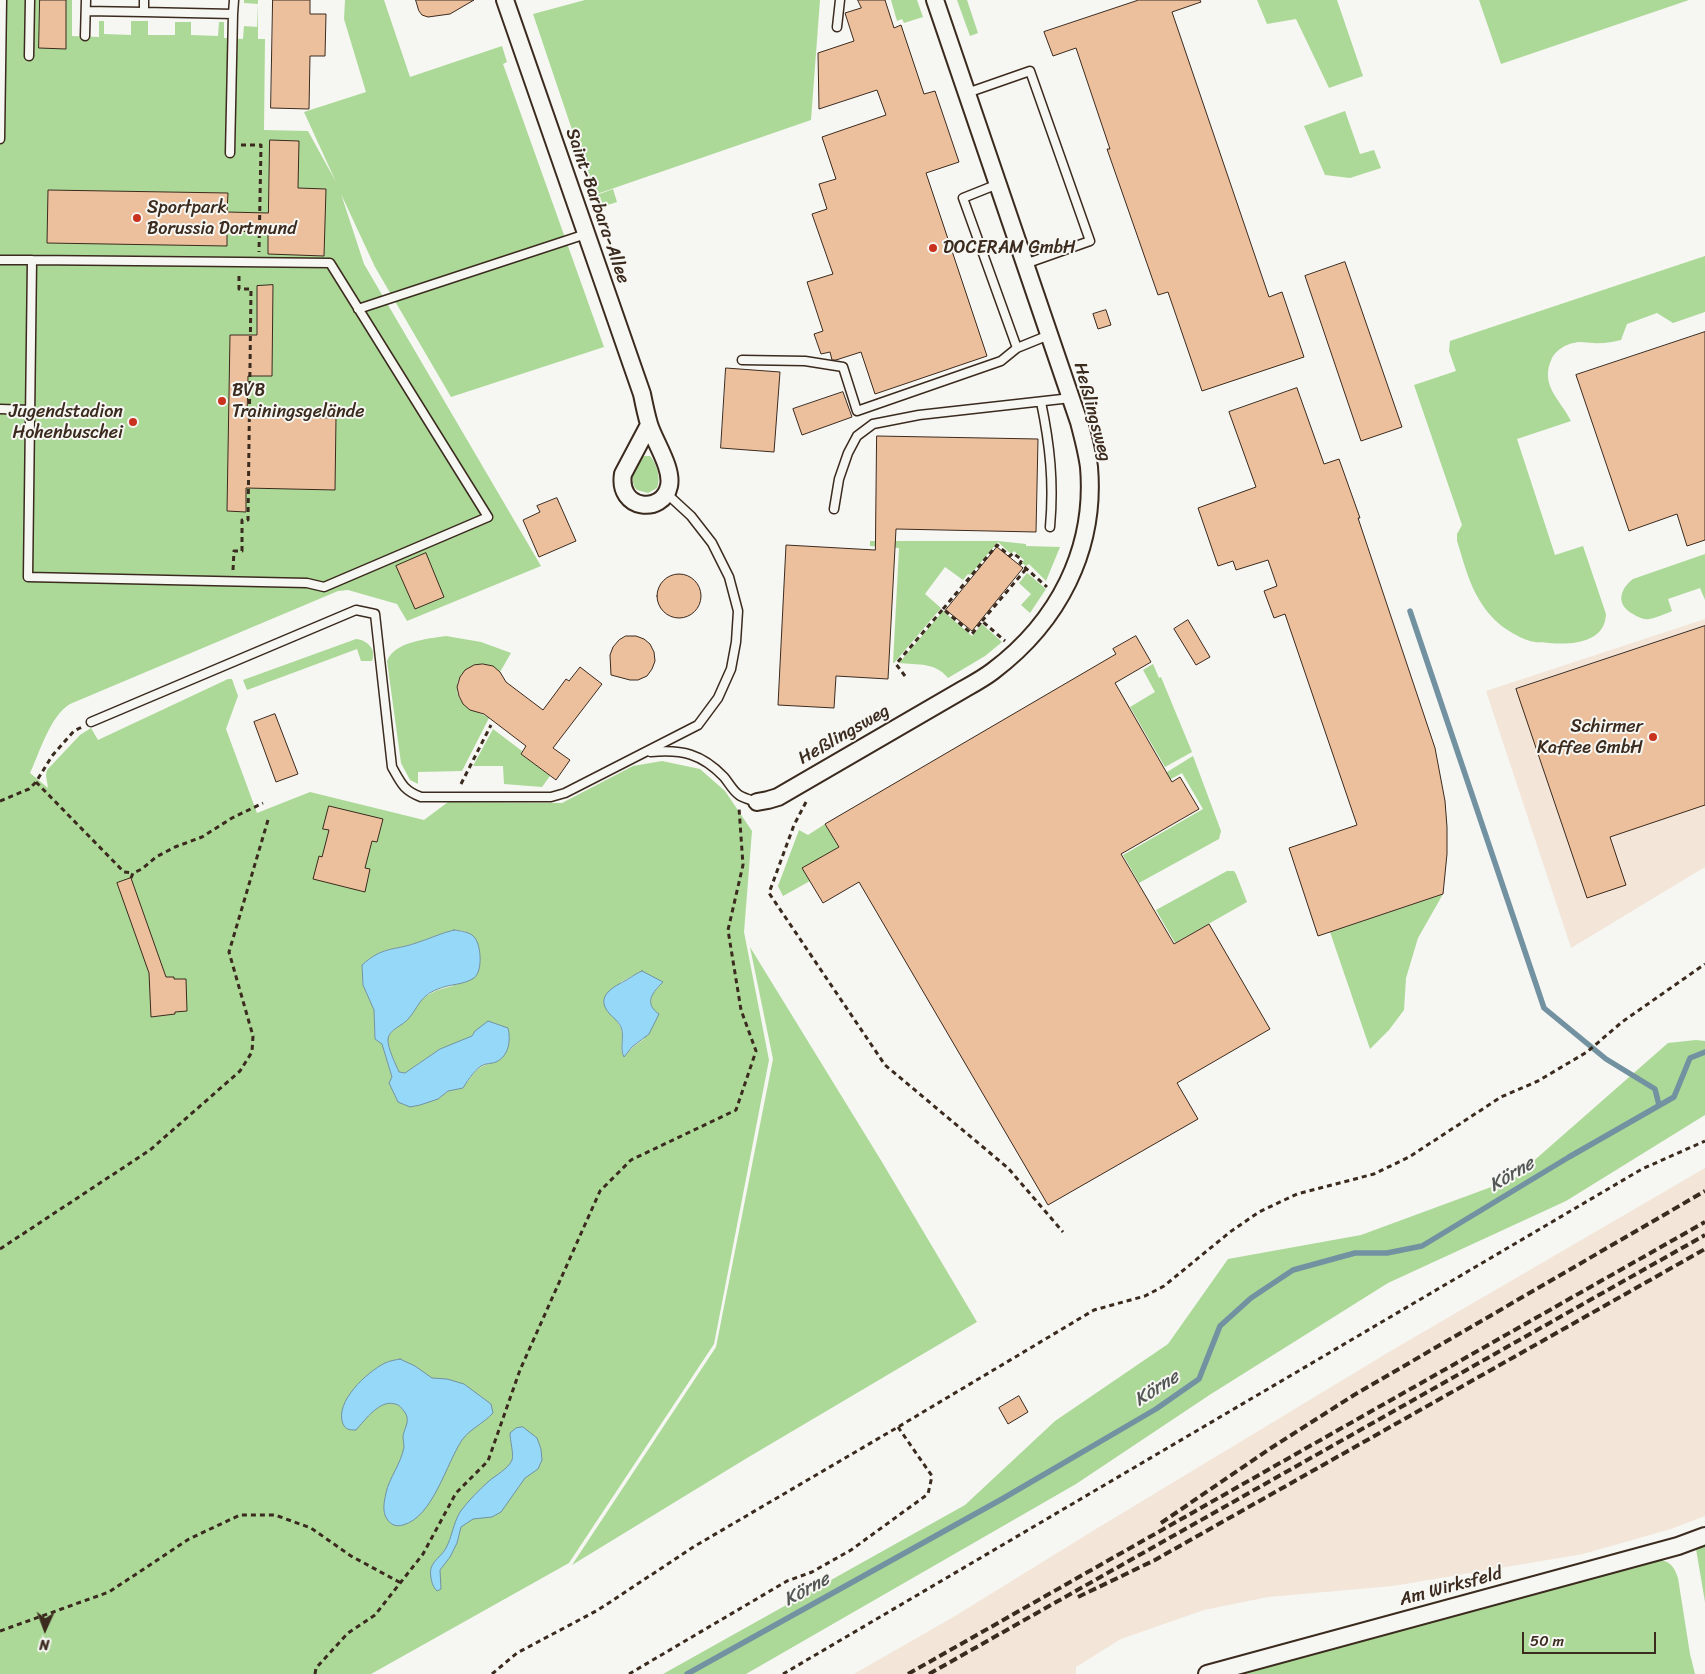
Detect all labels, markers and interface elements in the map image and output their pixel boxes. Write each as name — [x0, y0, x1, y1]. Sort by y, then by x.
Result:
street label: Saint-Barbara-Allee — [560, 125, 634, 287]
place label: Sportpark Borussia Dortmund — [147, 197, 297, 240]
marker: Sportpark Borussia Dortmund — [131, 212, 143, 224]
place label: DOCERAM GmbH — [943, 237, 1076, 259]
marker: DOCERAM GmbH — [927, 242, 939, 254]
street label: Heßlingsweg — [1068, 360, 1116, 464]
place label: BVB Trainingsgelände — [232, 380, 365, 422]
marker: BVB Trainingsgelände — [216, 395, 228, 407]
place label: Jugendstadion Hohenbuschei — [9, 401, 123, 444]
marker: Jugendstadion Hohenbuschei — [127, 416, 139, 428]
street label: Heßlingsweg — [795, 700, 893, 770]
place label: Schirmer Kaffee GmbH — [1537, 716, 1643, 759]
marker: Schirmer Kaffee GmbH — [1647, 731, 1659, 743]
water label: Körne — [1485, 1153, 1539, 1197]
water label: Körne — [1130, 1366, 1184, 1412]
street label: Am Wirksfeld — [1397, 1563, 1505, 1611]
water label: Körne — [780, 1568, 834, 1612]
north arrow — [20, 1604, 70, 1654]
scale bar — [1525, 1622, 1659, 1654]
text: 50 m — [1530, 1628, 1564, 1654]
text: N — [39, 1632, 50, 1657]

